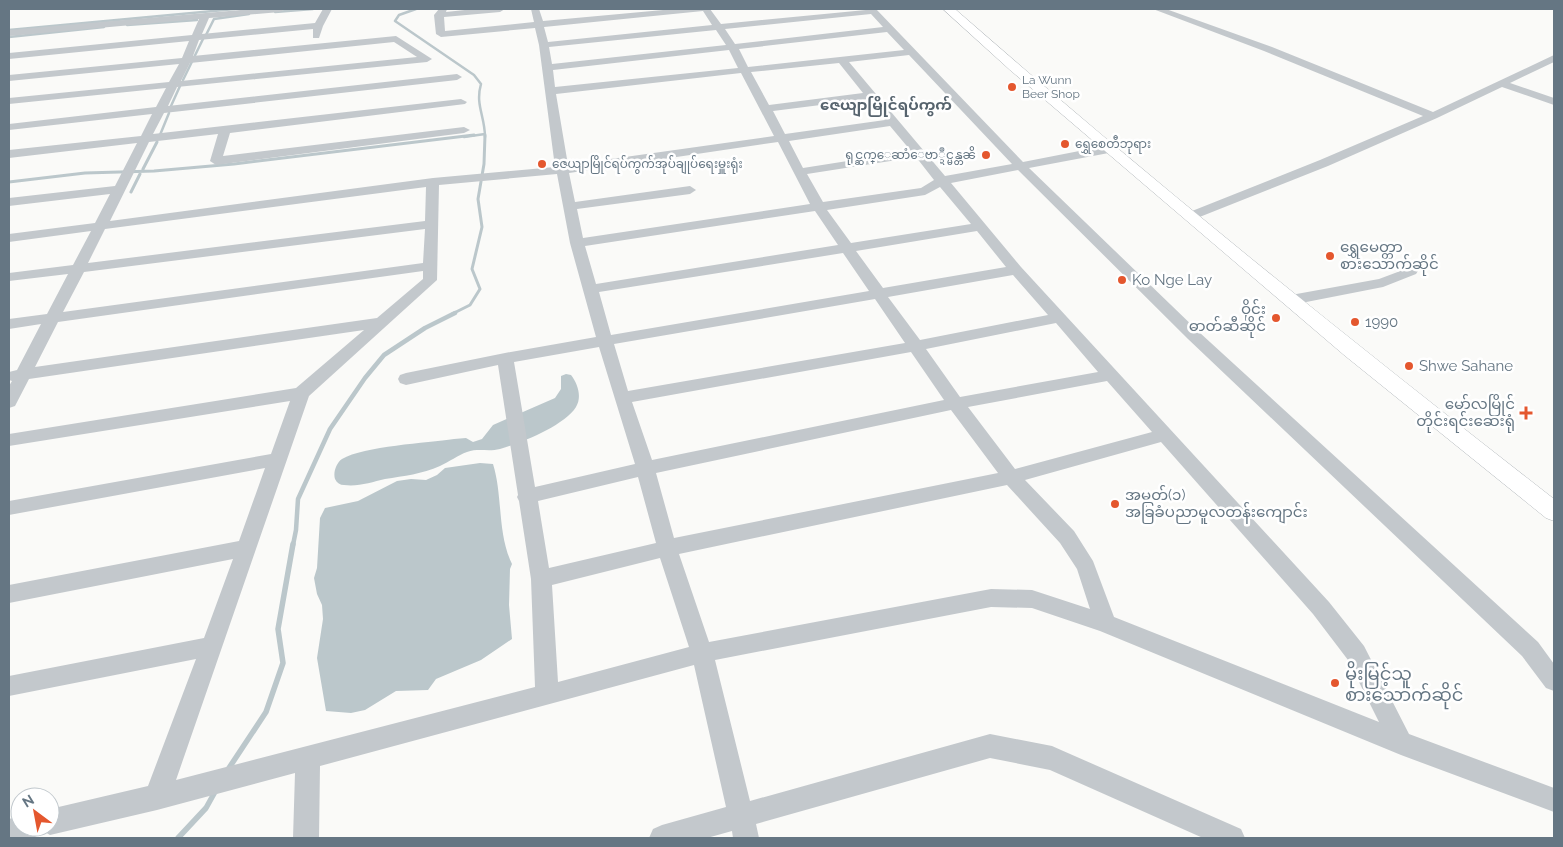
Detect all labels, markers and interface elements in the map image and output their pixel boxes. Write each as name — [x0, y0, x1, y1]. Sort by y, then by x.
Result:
place label: La Wunn Beer Shop — [1022, 73, 1080, 101]
marker: La Wunn Beer Shop — [1006, 81, 1018, 93]
district label: ဇေယျာမြိုင်ရပ်ကွက် — [820, 95, 952, 117]
place label: ရွှေစေတီဘုရား — [1075, 135, 1151, 154]
marker: ရွှေစေတီဘုရား — [1059, 138, 1071, 150]
place label: ရုင္ဆက္ေဆာံေဗာ္ဍဳင္မန္တၼိ — [845, 146, 976, 165]
marker: ရုင္ဆက္ေဆာံေဗာ္ဍဳင္မန္တၼိ — [980, 149, 992, 161]
place label: ဇေယျာမြိုင်ရပ်ကွက်အုပ်ချုပ်ရေးမှူးရုံး — [552, 155, 743, 174]
marker: ဇေယျာမြိုင်ရပ်ကွက်အုပ်ချုပ်ရေးမှူးရုံး — [536, 158, 548, 170]
place label: ရွှေမေတ္တာ စားသောက်ဆိုင် — [1340, 238, 1439, 276]
marker: ရွှေမေတ္တာ စားသောက်ဆိုင် — [1324, 250, 1336, 262]
place label: Ko Nge Lay — [1132, 271, 1212, 289]
marker: Ko Nge Lay — [1116, 274, 1128, 286]
place label: ဝိုင်း ဓာတ်ဆီဆိုင် — [1189, 299, 1266, 338]
marker: ဝိုင်း ဓာတ်ဆီဆိုင် — [1270, 312, 1282, 324]
place label: 1990 — [1365, 313, 1398, 331]
marker: 1990 — [1349, 316, 1361, 328]
place label: Shwe Sahane — [1419, 357, 1513, 375]
marker: Shwe Sahane — [1403, 360, 1415, 372]
place label: မော်လမြိုင် တိုင်းရင်းဆေးရုံ — [1416, 394, 1515, 433]
marker: မော်လမြိုင် တိုင်းရင်းဆေးရုံ — [1519, 406, 1533, 420]
place label: အမှတ်(၁) အခြခံပညာမူလတန်းကျောင်း — [1125, 485, 1308, 524]
marker: အမှတ်(၁) အခြခံပညာမူလတန်းကျောင်း — [1109, 498, 1121, 510]
place label: မိုးမြင့်သူ စားသောက်ဆိုင် — [1345, 660, 1463, 710]
marker: မိုးမြင့်သူ စားသောက်ဆိုင် — [1329, 677, 1341, 689]
north arrow — [10, 787, 60, 837]
text: N — [19, 791, 37, 811]

